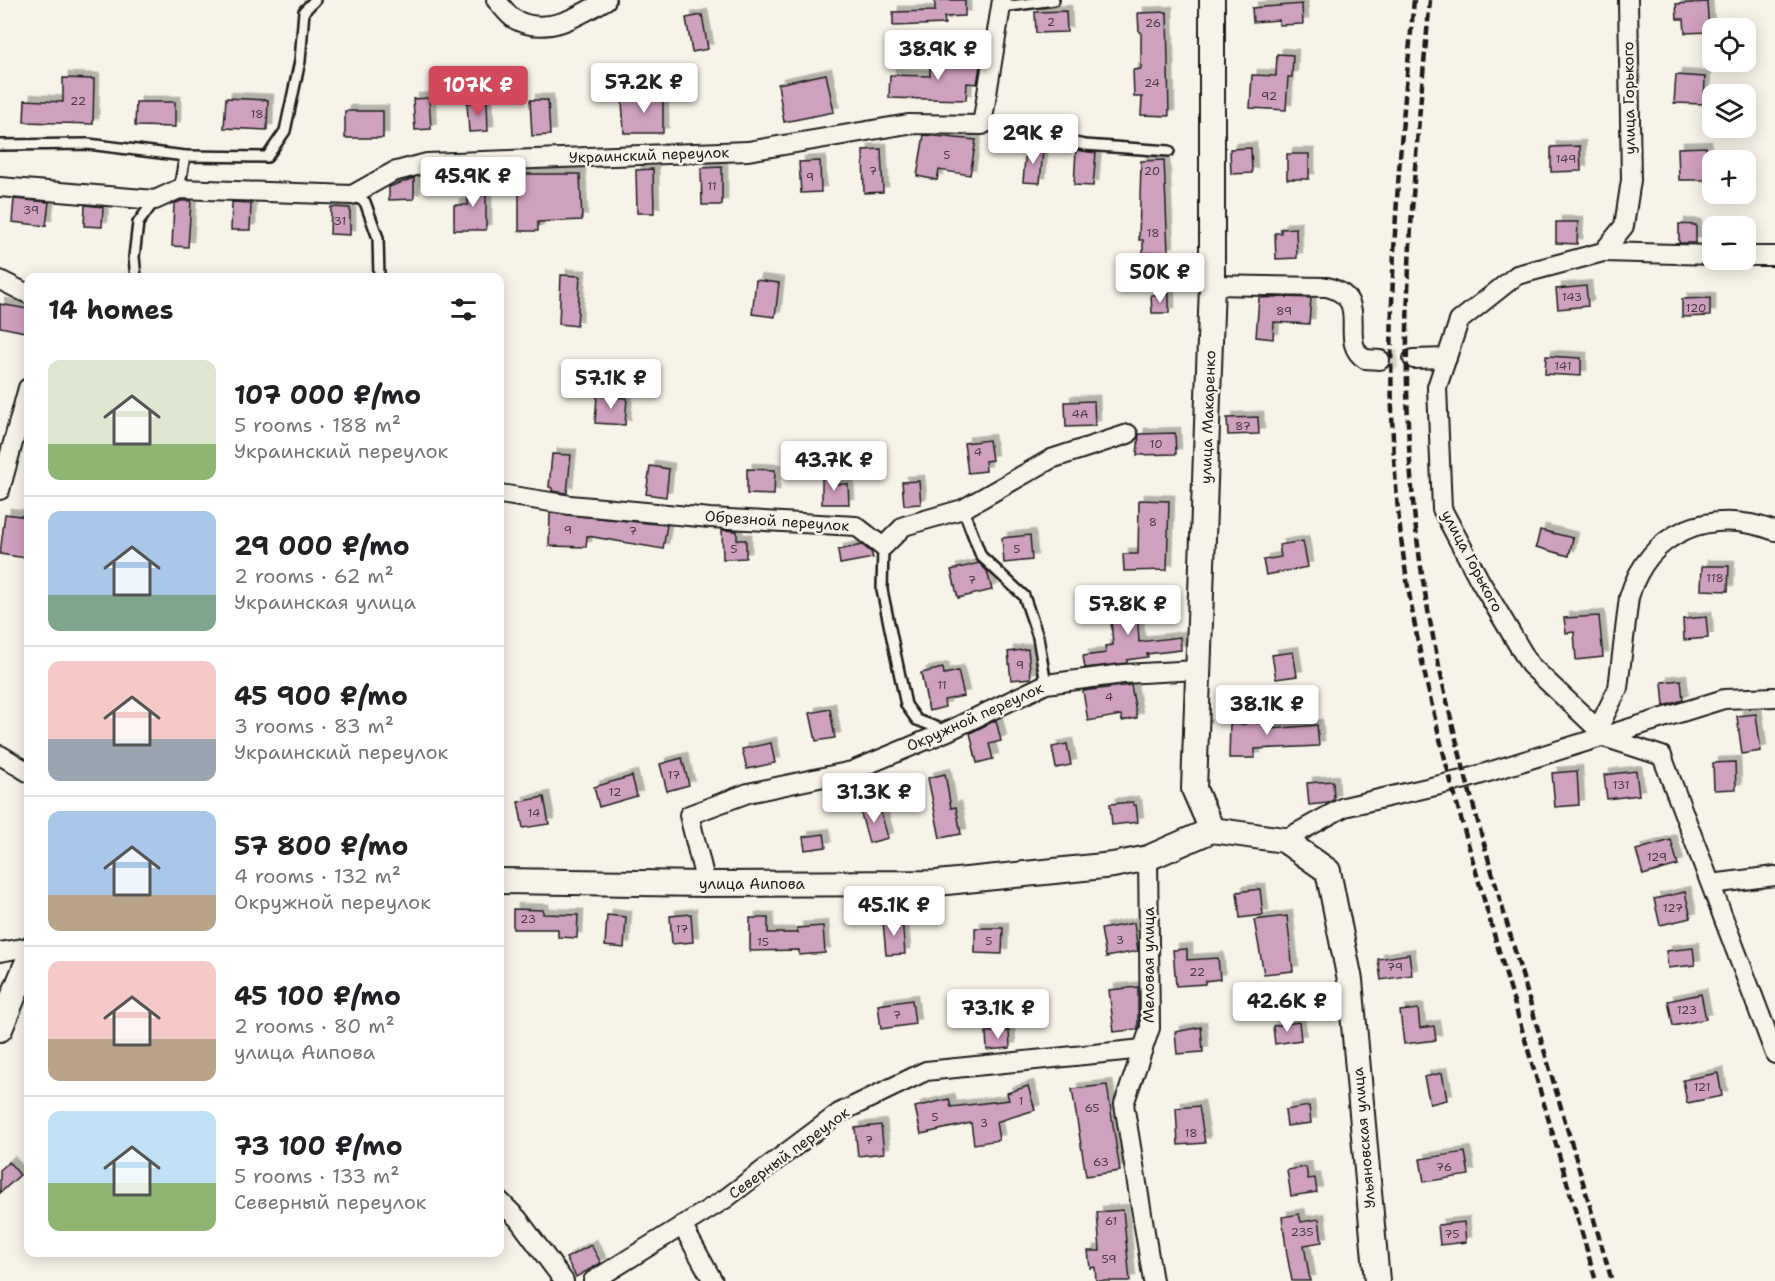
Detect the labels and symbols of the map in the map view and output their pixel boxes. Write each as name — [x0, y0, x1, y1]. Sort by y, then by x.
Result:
house number: 2 — [1047, 14, 1055, 30]
house number: 26 — [1145, 15, 1161, 31]
pin: 38.9K ₽ — [883, 30, 993, 81]
street label: улица Горького — [1618, 41, 1640, 155]
pin: 57.2K ₽ — [589, 63, 699, 114]
pin: 107K ₽ — [429, 66, 527, 117]
house number: 24 — [1144, 75, 1160, 91]
house number: 92 — [1261, 88, 1277, 104]
house number: 22 — [70, 93, 86, 109]
house number: 18 — [250, 106, 264, 122]
pin: 29K ₽ — [991, 114, 1075, 165]
street label: Украинский переулок — [568, 142, 730, 168]
house number: 5 — [943, 147, 951, 163]
house number: 149 — [1556, 151, 1576, 167]
pin: 45.9K ₽ — [418, 157, 528, 208]
house number: 7 — [869, 163, 877, 179]
house number: 20 — [1144, 163, 1160, 179]
house number: 9 — [806, 169, 814, 185]
house number: 11 — [707, 178, 717, 194]
house number: 39 — [23, 202, 39, 218]
house number: 31 — [334, 213, 346, 229]
house number: 18 — [1146, 225, 1160, 241]
pin: 50K ₽ — [1118, 253, 1202, 304]
house number: 143 — [1562, 289, 1582, 305]
house number: 120 — [1686, 300, 1706, 316]
house number: 89 — [1276, 303, 1292, 319]
street label: улица Макаренко — [1196, 350, 1220, 484]
house number: 141 — [1554, 358, 1572, 374]
pin: 57.1K ₽ — [556, 359, 666, 410]
house number: 4А — [1071, 406, 1089, 422]
house number: 87 — [1235, 418, 1251, 434]
house number: 10 — [1149, 436, 1163, 452]
pin: 43.7K ₽ — [779, 441, 889, 492]
house number: 4 — [974, 444, 982, 460]
street label: Обрезной переулок — [704, 506, 850, 536]
street label: улица Горького — [1437, 506, 1507, 616]
house number: 8 — [1149, 514, 1157, 530]
house number: 9 — [564, 522, 572, 538]
house number: 7 — [629, 523, 637, 539]
house number: 5 — [730, 541, 738, 557]
house number: 5 — [1013, 541, 1021, 557]
house number: 118 — [1706, 570, 1724, 586]
house number: 7 — [968, 572, 976, 588]
pin: 57.8K ₽ — [1073, 585, 1183, 636]
house number: 9 — [1016, 657, 1024, 673]
house number: 11 — [937, 677, 947, 693]
street label: Окружной переулок — [904, 678, 1047, 756]
pin: 38.1K ₽ — [1212, 685, 1322, 736]
house number: 4 — [1105, 689, 1113, 705]
house number: 17 — [668, 767, 680, 783]
pin: 31.3K ₽ — [819, 773, 929, 824]
house number: 131 — [1612, 777, 1630, 793]
house number: 12 — [609, 784, 621, 800]
house number: 14 — [528, 805, 540, 821]
house number: 129 — [1647, 849, 1667, 865]
street label: улица Аипова — [699, 874, 806, 894]
pin: 45.1K ₽ — [839, 886, 949, 937]
house number: 127 — [1663, 900, 1683, 916]
street label: Меловая улица — [1139, 906, 1159, 1023]
house number: 23 — [520, 911, 536, 927]
house number: 17 — [676, 921, 688, 937]
house number: 3 — [1116, 932, 1124, 948]
house number: 5 — [985, 933, 993, 949]
house number: 15 — [757, 934, 769, 950]
house number: 79 — [1387, 959, 1403, 975]
house number: 22 — [1189, 964, 1205, 980]
pin: 42.6K ₽ — [1232, 982, 1342, 1033]
pin: 73.1K ₽ — [943, 989, 1053, 1040]
house number: 123 — [1677, 1002, 1697, 1018]
house number: 7 — [893, 1007, 901, 1023]
street label: Ульяновская улица — [1348, 1066, 1380, 1209]
house number: 121 — [1693, 1079, 1711, 1095]
house number: 1 — [1018, 1093, 1024, 1109]
house number: 65 — [1084, 1100, 1100, 1116]
street label: Северный переулок — [725, 1102, 853, 1204]
house number: 5 — [931, 1109, 939, 1125]
house number: 3 — [980, 1115, 988, 1131]
house number: 18 — [1184, 1125, 1198, 1141]
house number: 7 — [865, 1132, 873, 1148]
house number: 63 — [1093, 1154, 1109, 1170]
house number: 76 — [1436, 1159, 1452, 1175]
house number: 61 — [1105, 1213, 1117, 1229]
house number: 235 — [1290, 1224, 1314, 1240]
house number: 75 — [1444, 1226, 1460, 1242]
house number: 59 — [1101, 1251, 1117, 1267]

